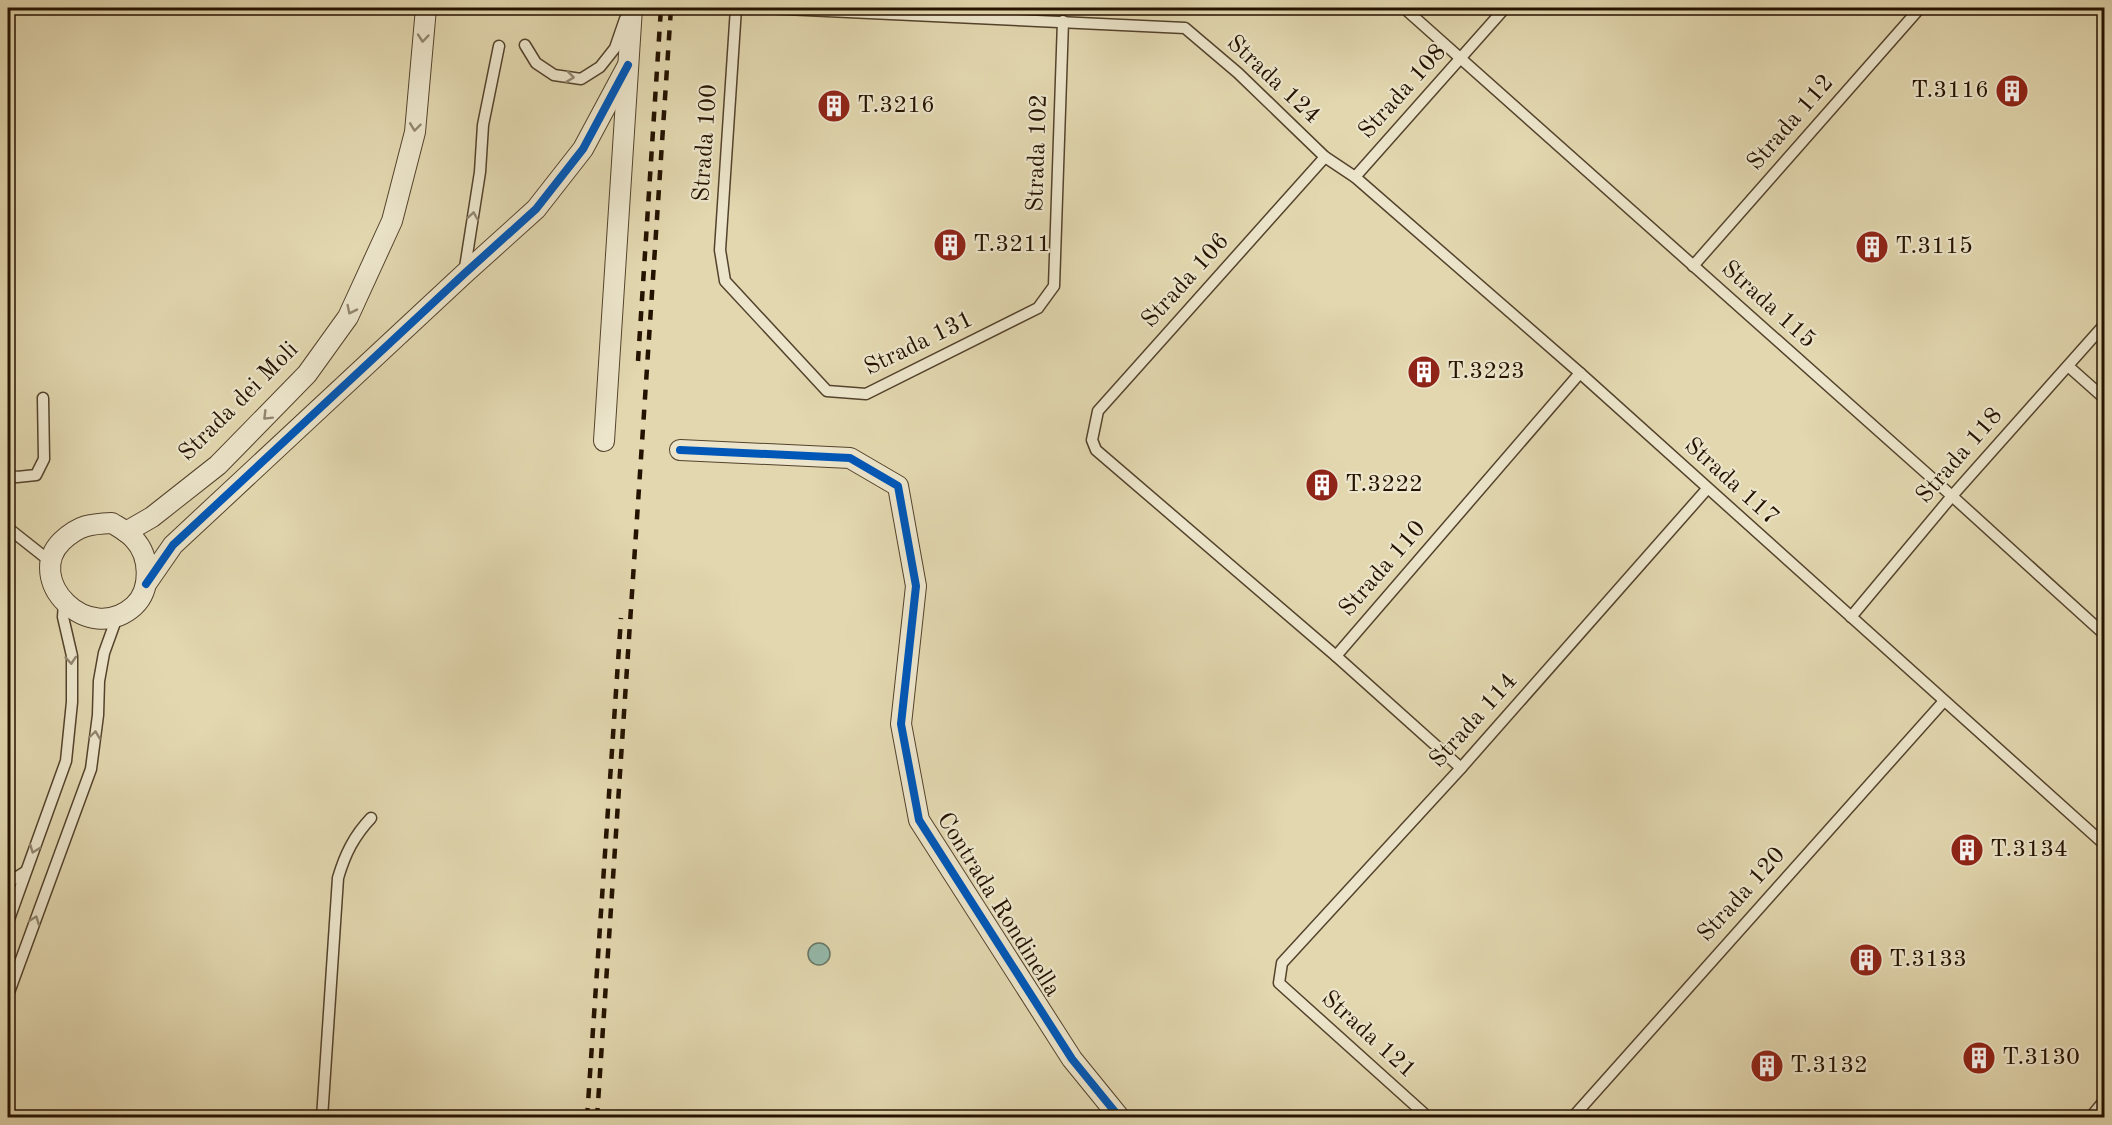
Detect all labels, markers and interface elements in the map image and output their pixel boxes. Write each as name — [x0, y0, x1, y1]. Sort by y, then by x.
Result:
street label: Strada 124 — [1222, 31, 1324, 129]
one-way arrow — [417, 33, 430, 42]
street label: Strada 108 — [1355, 40, 1451, 144]
one-way arrow — [565, 70, 575, 83]
street label: Strada 112 — [1743, 71, 1839, 175]
building icon: T.3116 — [1994, 73, 2030, 109]
place label: T.3116 — [1911, 79, 1989, 103]
street label: Strada 100 — [690, 83, 722, 203]
building icon: T.3216 — [816, 88, 852, 124]
place label: T.3216 — [857, 94, 935, 118]
street label: Strada 102 — [1024, 94, 1052, 212]
one-way arrow — [410, 122, 422, 131]
one-way arrow — [466, 211, 479, 221]
building icon: T.3211 — [932, 227, 968, 263]
street label: Strada 106 — [1138, 229, 1234, 333]
building icon: T.3115 — [1854, 229, 1890, 265]
place label: T.3211 — [973, 233, 1051, 257]
place label: T.3115 — [1895, 235, 1973, 259]
street label: Strada 115 — [1716, 257, 1820, 353]
one-way arrow — [347, 303, 359, 314]
street label: Strada 131 — [861, 307, 977, 381]
street label: Strada dei Moli — [175, 338, 303, 466]
building icon: T.3223 — [1406, 354, 1442, 390]
place label: T.3223 — [1447, 360, 1525, 384]
street label: Strada 118 — [1912, 404, 2008, 508]
one-way arrow — [263, 409, 273, 420]
street label: Strada 117 — [1679, 434, 1783, 530]
building icon: T.3222 — [1304, 467, 1340, 503]
place label: T.3222 — [1345, 473, 1423, 497]
street label: Strada 110 — [1335, 517, 1431, 621]
one-way arrow — [65, 656, 78, 665]
street label: Strada 114 — [1426, 669, 1522, 773]
one-way arrow — [88, 731, 101, 740]
street label: Contrada Rondinella — [932, 809, 1064, 1001]
building icon: T.3134 — [1949, 832, 1985, 868]
place label: T.3134 — [1990, 838, 2068, 862]
street label: Strada 120 — [1694, 843, 1790, 947]
one-way arrow — [29, 844, 42, 854]
one-way arrow — [28, 915, 41, 926]
building icon: T.3133 — [1848, 942, 1884, 978]
place label: T.3133 — [1889, 948, 1967, 972]
street label: Strada 121 — [1316, 987, 1420, 1083]
building icon: T.3130 — [1961, 1040, 1997, 1076]
place label: T.3130 — [2002, 1046, 2080, 1070]
building icon: T.3132 — [1749, 1048, 1785, 1084]
place label: T.3132 — [1790, 1054, 1868, 1078]

